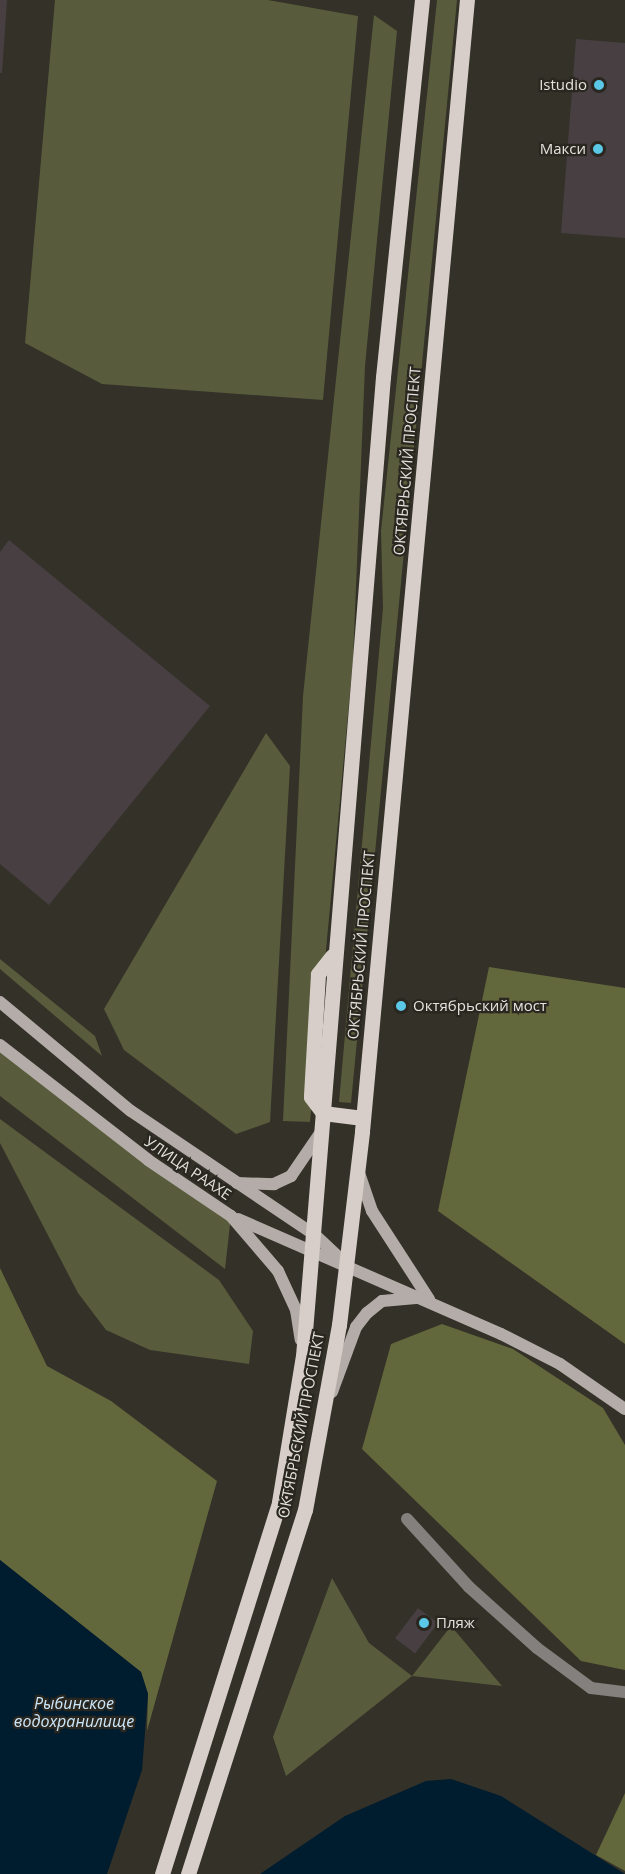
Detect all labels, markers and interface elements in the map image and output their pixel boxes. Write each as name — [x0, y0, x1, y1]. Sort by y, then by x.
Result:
place label: Istudio — [539, 76, 587, 94]
marker: Istudio — [592, 78, 606, 92]
place label: Макси — [540, 140, 586, 158]
marker: Макси — [591, 142, 605, 156]
street label: ОКТЯБРЬСКИЙ ПРОСПЕКТ — [390, 366, 424, 556]
street label: ОКТЯБРЬСКИЙ ПРОСПЕКТ — [344, 850, 378, 1040]
place label: Октябрьский мост — [413, 997, 547, 1015]
marker: Октябрьский мост — [394, 999, 408, 1013]
street label: УЛИЦА РААХЕ — [141, 1132, 235, 1204]
street label: ОКТЯБРЬСКИЙ ПРОСПЕКТ — [274, 1330, 328, 1520]
place label: Пляж — [436, 1614, 475, 1632]
marker: Пляж — [417, 1616, 431, 1630]
water label: Рыбинское водохранилище — [14, 1693, 134, 1731]

